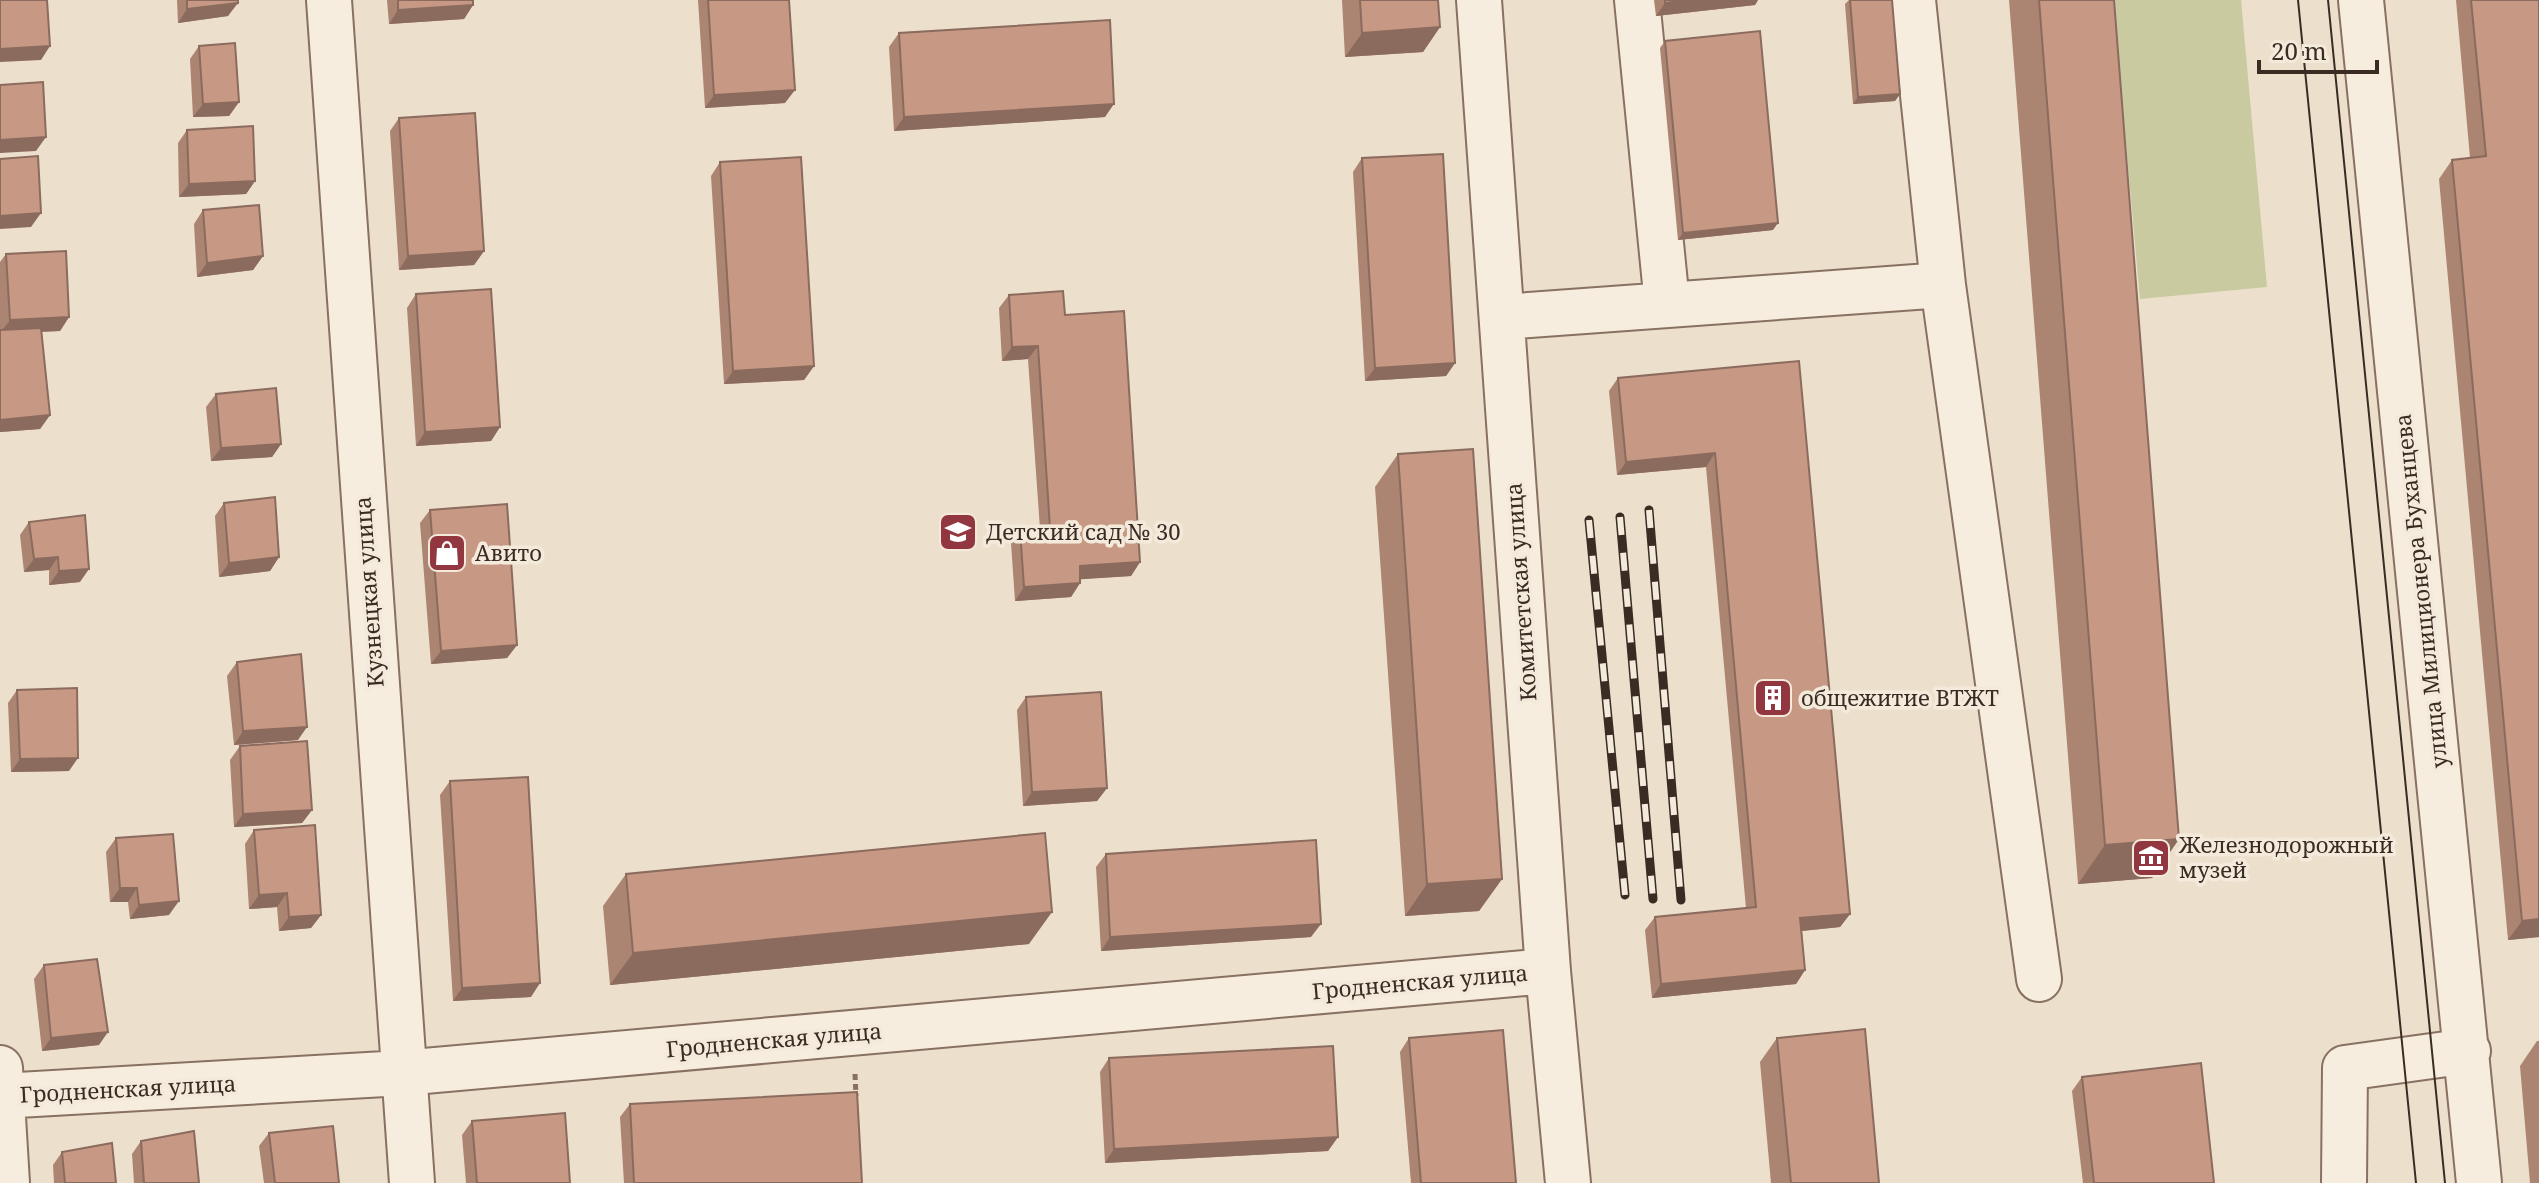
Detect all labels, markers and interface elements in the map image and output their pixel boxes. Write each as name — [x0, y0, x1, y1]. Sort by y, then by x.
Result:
scale bar — [2259, 24, 2377, 74]
text: 20 m — [2271, 34, 2327, 67]
street label: улица Милиционера Буханцева — [2386, 412, 2454, 770]
street label: Комитетская улица — [1497, 482, 1543, 702]
street label: Кузнецкая улица — [346, 496, 390, 689]
school or university icon: Детский сад № 30 — [937, 511, 979, 553]
place label: Детский сад № 30 — [986, 516, 1181, 546]
shop icon: Авито — [426, 532, 468, 574]
place label: Авито — [475, 537, 542, 567]
building icon: общежитие ВТЖТ — [1752, 677, 1794, 719]
place label: общежитие ВТЖТ — [1801, 682, 1999, 712]
place label: Железнодорожный музей — [2178, 829, 2394, 884]
museum icon: Железнодорожный музей — [2130, 837, 2172, 879]
street label: Гродненская улица — [1311, 957, 1529, 1005]
street label: Гродненская улица — [665, 1015, 883, 1063]
street label: Гродненская улица — [19, 1067, 237, 1109]

